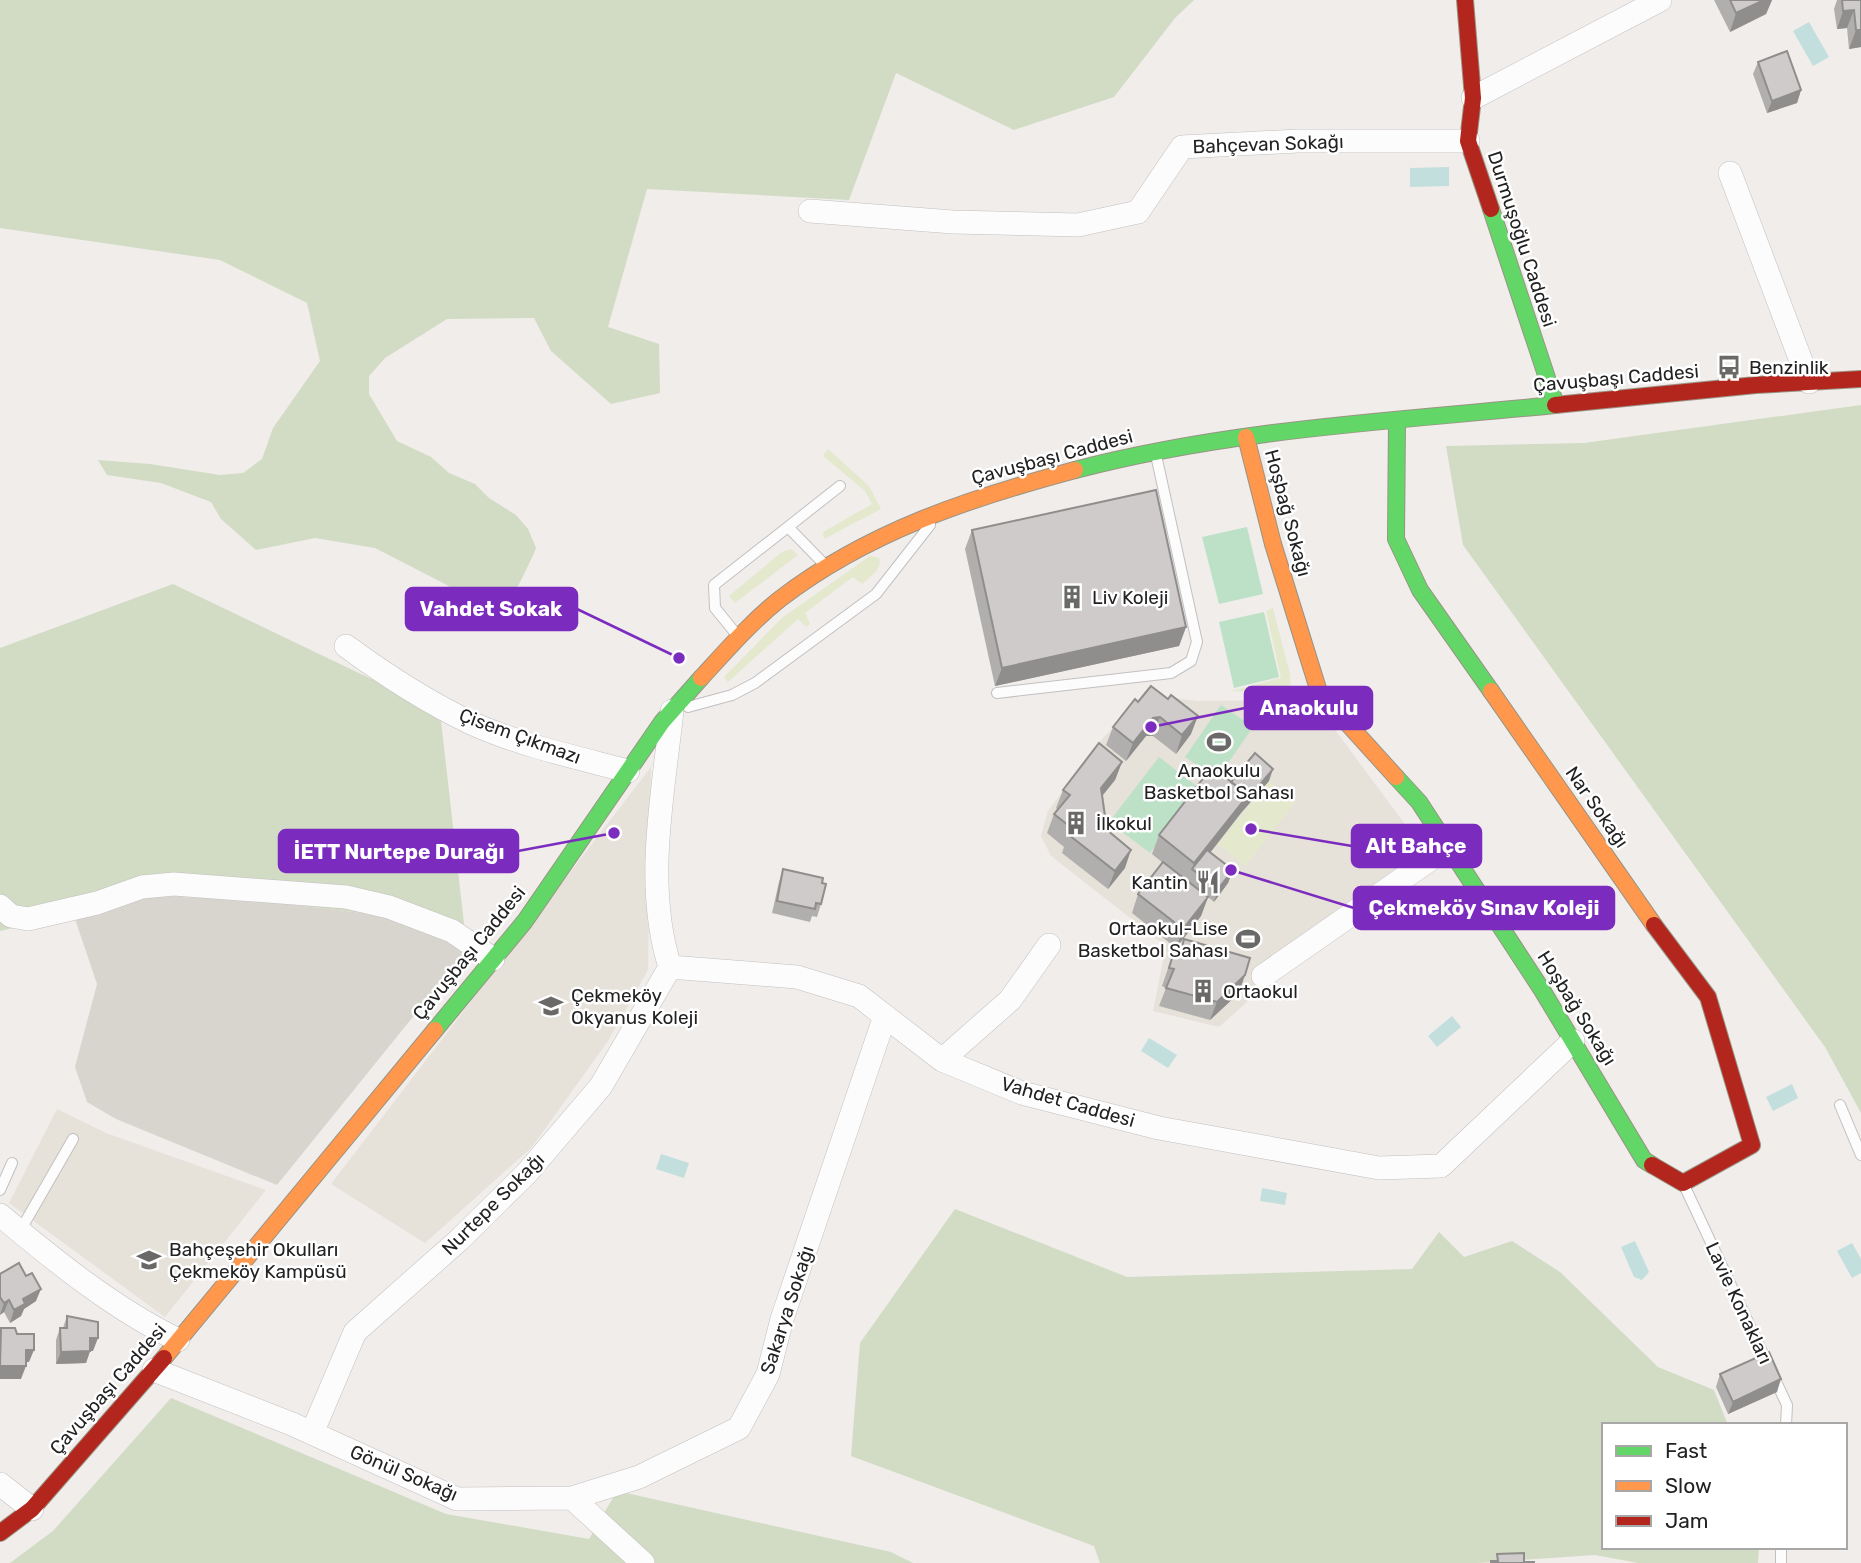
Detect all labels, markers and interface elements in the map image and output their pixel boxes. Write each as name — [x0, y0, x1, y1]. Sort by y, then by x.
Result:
street label: Bahçevan Sokağı — [1192, 130, 1344, 158]
street label: Durmuşoğlu Caddesi — [1483, 148, 1561, 330]
bus stop icon: Benzinlik — [1715, 353, 1743, 381]
place label: Benzinlik — [1749, 356, 1829, 379]
street label: Çavuşbaşı Caddesi — [1532, 359, 1700, 397]
street label: Çavuşbaşı Caddesi — [969, 424, 1135, 490]
street label: Hoşbağ Sokağı — [1260, 447, 1316, 579]
building icon: Liv Koleji — [1058, 583, 1086, 611]
place label: Liv Koleji — [1092, 586, 1168, 609]
callout: Vahdet Sokak — [406, 588, 577, 630]
text: Vahdet Sokak — [420, 596, 563, 621]
callout: Anaokulu — [1245, 687, 1372, 729]
text: Anaokulu — [1260, 695, 1358, 720]
street label: Çisem Çıkmazı — [456, 703, 584, 769]
sports icon: Anaokulu Basketbol Sahası — [1205, 728, 1233, 756]
place label: Anaokulu Basketbol Sahası — [1144, 759, 1294, 804]
street label: Nar Sokağı — [1561, 762, 1633, 852]
building icon: İlkokul — [1062, 809, 1090, 837]
place label: İlkokul — [1096, 812, 1152, 835]
callout: Alt Bahçe — [1352, 825, 1481, 867]
callout: İETT Nurtepe Durağı — [279, 830, 518, 872]
text: Alt Bahçe — [1365, 833, 1467, 858]
text: İETT Nurtepe Durağı — [294, 839, 504, 864]
restaurant icon: Kantin — [1194, 868, 1222, 896]
place label: Kantin — [1131, 871, 1188, 894]
street label: Çavuşbaşı Caddesi — [408, 881, 530, 1025]
callout: Çekmeköy Sınav Koleji — [1354, 887, 1614, 929]
text: Çekmeköy Sınav Koleji — [1369, 895, 1599, 920]
place label: Ortaokul-Lise Basketbol Sahası — [1078, 917, 1228, 962]
sports icon: Ortaokul-Lise Basketbol Sahası — [1234, 925, 1262, 953]
street label: Hoşbağ Sokağı — [1533, 946, 1621, 1070]
building icon: Ortaokul — [1189, 977, 1217, 1005]
place label: Ortaokul — [1223, 980, 1298, 1003]
place label: Çekmeköy Okyanus Koleji — [571, 984, 698, 1029]
school or university icon: Çekmeköy Okyanus Koleji — [537, 992, 565, 1020]
street label: Vahdet Caddesi — [998, 1072, 1138, 1132]
street label: Nurtepe Sokağı — [437, 1148, 549, 1260]
place label: Bahçeşehir Okulları Çekmeköy Kampüsü — [169, 1238, 347, 1283]
street label: Lavie Konakları — [1701, 1238, 1777, 1368]
street label: Sakarya Sokağı — [755, 1243, 819, 1377]
school or university icon: Bahçeşehir Okulları Çekmeköy Kampüsü — [135, 1246, 163, 1274]
street label: Çavuşbaşı Caddesi — [45, 1319, 171, 1459]
legend — [1602, 1423, 1847, 1549]
text: Fast — [1665, 1438, 1707, 1463]
street label: Gönül Sokağı — [347, 1440, 461, 1506]
text: Slow — [1665, 1473, 1712, 1498]
text: Jam — [1665, 1508, 1709, 1533]

